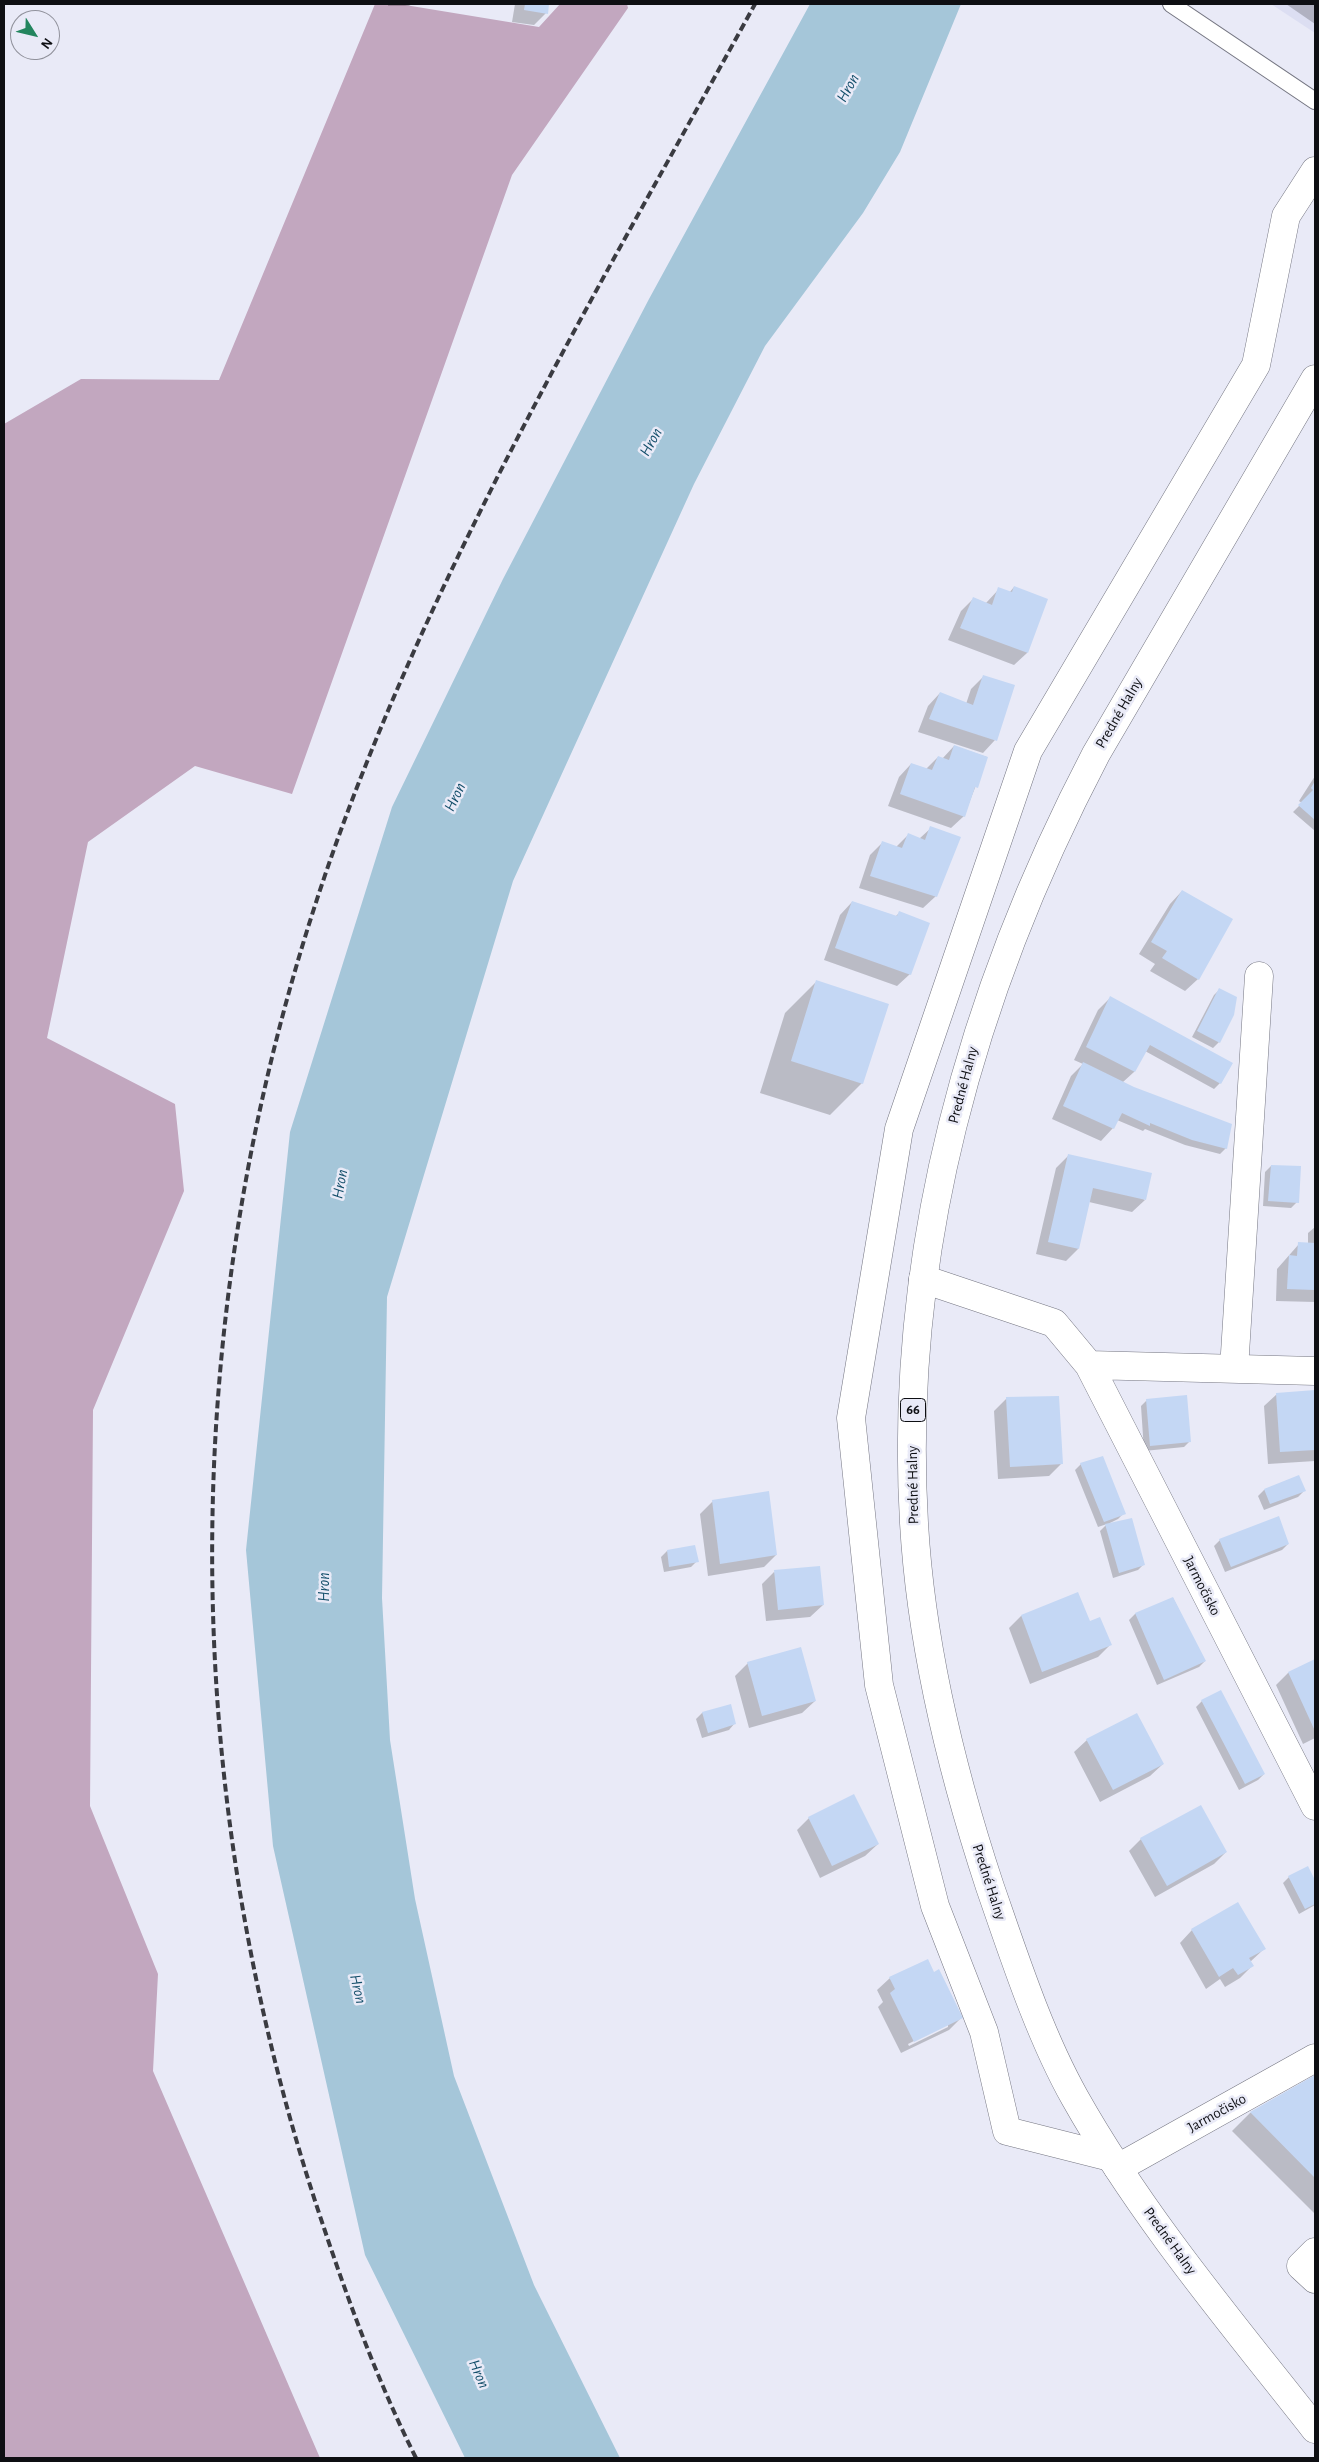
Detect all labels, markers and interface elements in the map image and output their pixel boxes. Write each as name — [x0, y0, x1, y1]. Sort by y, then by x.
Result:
north arrow — [10, 10, 60, 60]
text: N — [38, 35, 55, 51]
water label: Hron — [832, 70, 864, 106]
water label: Hron — [635, 424, 667, 460]
street label: Predné Halny — [1092, 674, 1146, 752]
water label: Hron — [440, 780, 470, 814]
street label: Predné Halny — [944, 1045, 982, 1125]
water label: Hron — [328, 1168, 352, 1200]
road number: 66 — [900, 1398, 926, 1422]
street label: Predné Halny — [903, 1446, 923, 1524]
street label: Jarmočisko — [1179, 1553, 1225, 1619]
water label: Hron — [314, 1572, 334, 1602]
street label: Predné Halny — [968, 1842, 1010, 1922]
water label: Hron — [345, 1972, 371, 2006]
street label: Jarmočisko — [1185, 2090, 1249, 2136]
street label: Predné Halny — [1140, 2204, 1200, 2278]
water label: Hron — [464, 2357, 494, 2391]

